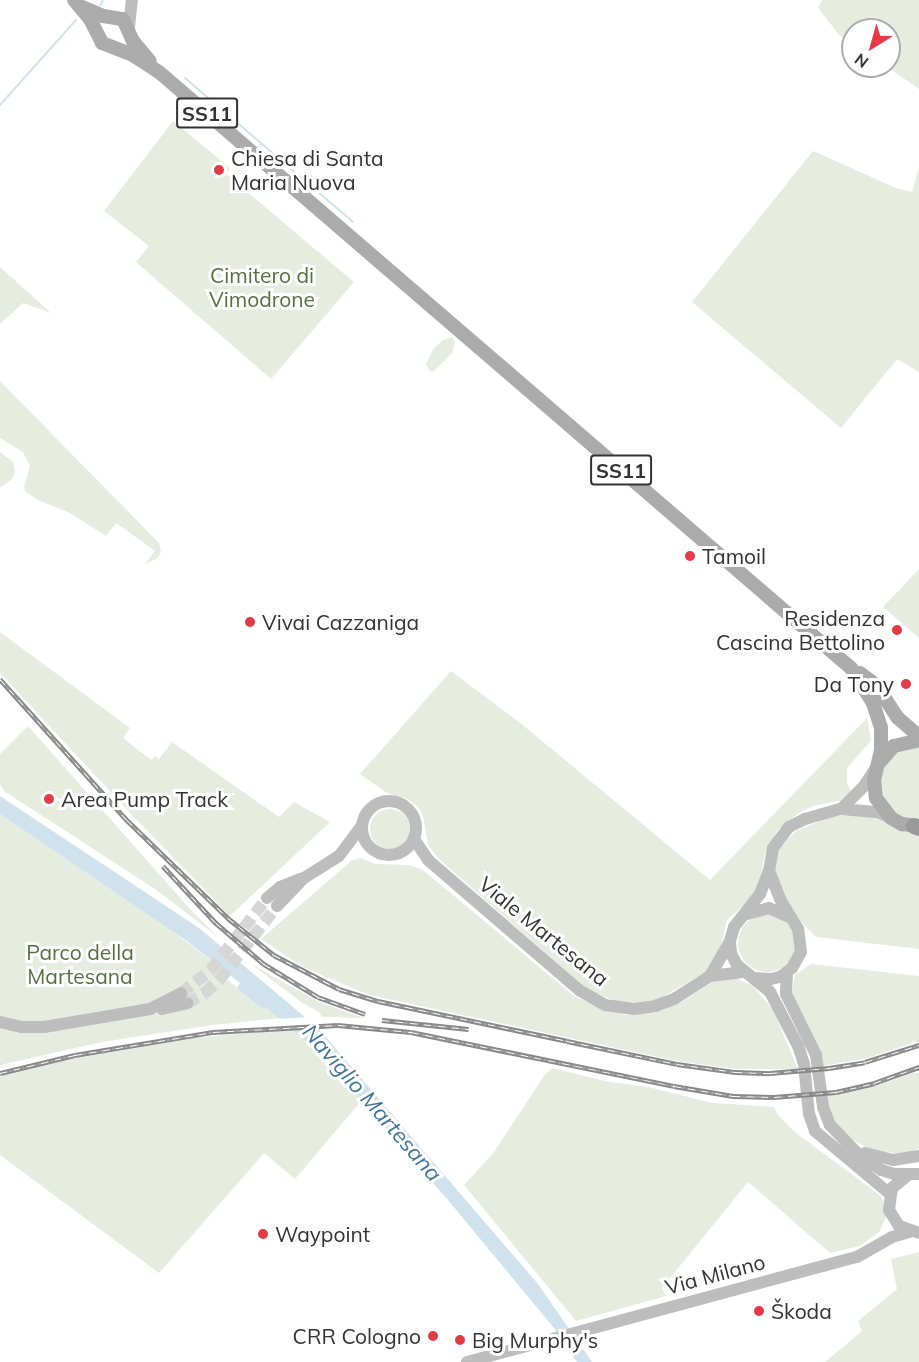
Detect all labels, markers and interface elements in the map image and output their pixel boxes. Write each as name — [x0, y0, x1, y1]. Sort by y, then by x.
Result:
north arrow — [841, 18, 901, 78]
text: N — [851, 49, 872, 72]
road number: SS11 — [176, 96, 238, 130]
place label: Chiesa di Santa Maria Nuova — [231, 145, 384, 195]
marker: Chiesa di Santa Maria Nuova — [212, 163, 226, 177]
park label: Cimitero di Vimodrone — [209, 262, 315, 312]
road number: SS11 — [590, 453, 652, 487]
place label: Tamoil — [702, 543, 766, 569]
marker: Tamoil — [683, 549, 697, 563]
place label: Residenza Cascina Bettolino — [716, 605, 885, 655]
place label: Vivai Cazzaniga — [262, 609, 419, 635]
marker: Vivai Cazzaniga — [243, 615, 257, 629]
marker: Residenza Cascina Bettolino — [890, 623, 904, 637]
place label: Da Tony — [814, 671, 894, 697]
marker: Da Tony — [899, 677, 913, 691]
place label: Area Pump Track — [61, 786, 228, 812]
marker: Area Pump Track — [42, 792, 56, 806]
street label: Viale Martesana — [474, 871, 614, 991]
park label: Parco della Martesana — [26, 939, 134, 989]
water label: Naviglio Martesana — [297, 1019, 447, 1187]
place label: Waypoint — [275, 1221, 370, 1247]
marker: Waypoint — [256, 1227, 270, 1241]
street label: Via Milano — [662, 1249, 768, 1299]
place label: Škoda — [771, 1298, 832, 1324]
marker: Škoda — [752, 1304, 766, 1318]
place label: CRR Cologno — [293, 1323, 421, 1349]
place label: Big Murphy's — [472, 1327, 598, 1353]
marker: CRR Cologno — [426, 1329, 440, 1343]
marker: Big Murphy's — [453, 1333, 467, 1347]

